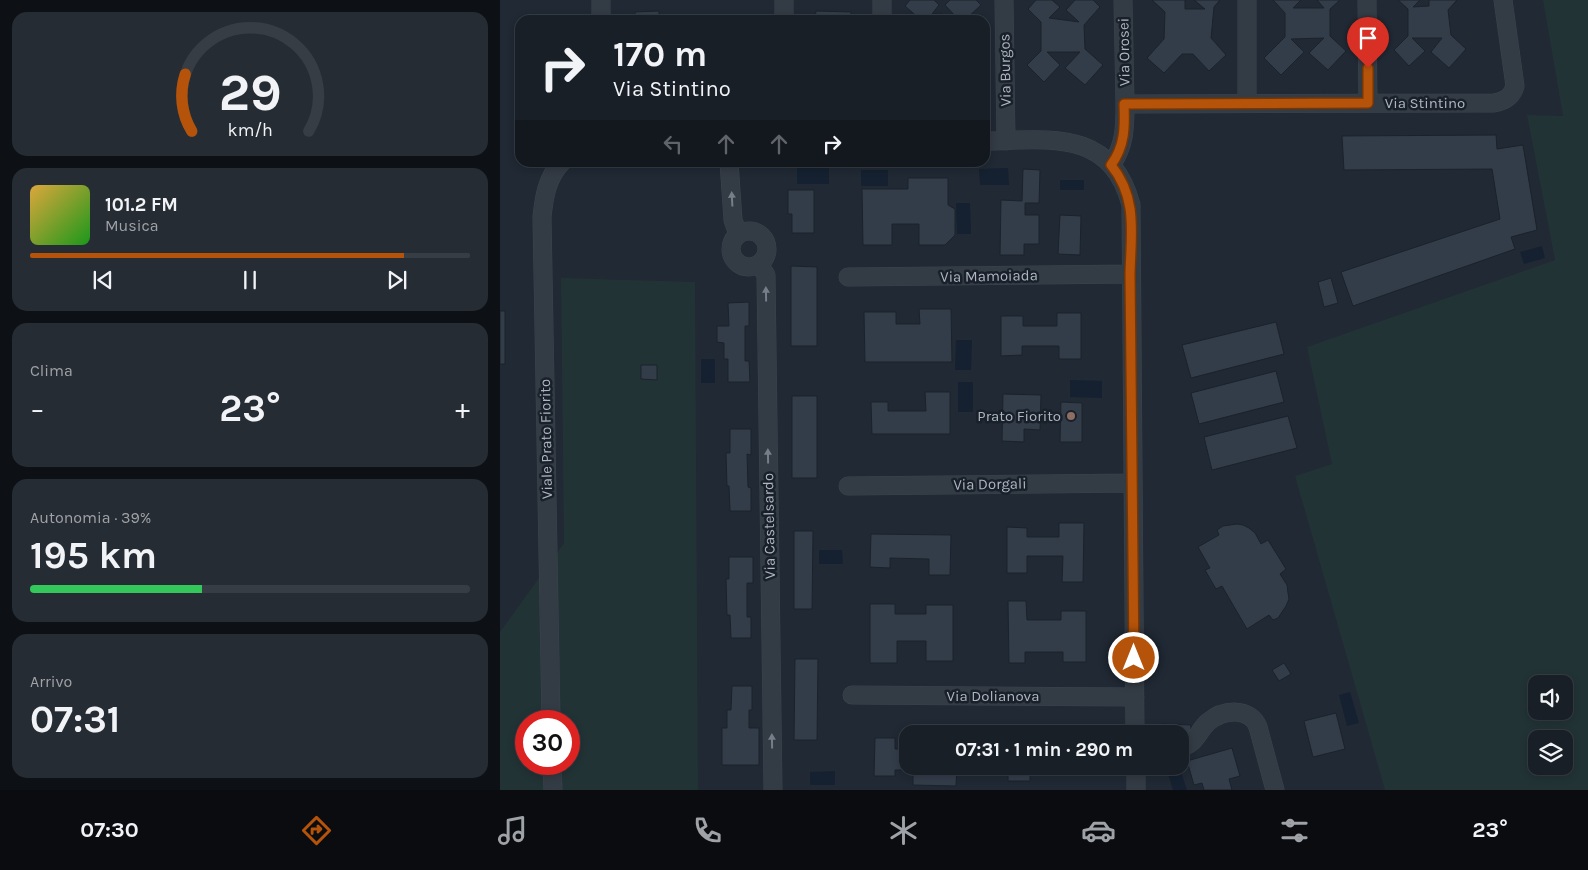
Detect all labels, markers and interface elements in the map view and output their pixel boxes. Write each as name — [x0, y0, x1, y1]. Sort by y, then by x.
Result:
pin — [1347, 17, 1389, 68]
street label: Via Orosei — [1114, 18, 1134, 86]
icon: arrive — [1354, 24, 1382, 52]
street label: Via Burgos — [995, 33, 1015, 107]
text: 170 m — [613, 34, 707, 75]
icon: right — [530, 35, 595, 100]
text: 29 — [218, 62, 282, 123]
text: Via Stintino — [613, 76, 731, 102]
street label: Via Stintino — [1385, 94, 1465, 112]
text: km/h — [227, 120, 273, 141]
icon: left — [659, 130, 687, 158]
icon: ahead — [712, 130, 740, 158]
icon: ahead — [765, 130, 793, 158]
icon: right — [818, 130, 846, 158]
one-way arrow — [727, 191, 735, 207]
text: 101.2 FM — [105, 194, 178, 216]
text: Musica — [105, 216, 158, 235]
icon: previous — [89, 266, 117, 294]
icon: pause — [236, 266, 264, 294]
icon: next — [383, 266, 411, 294]
street label: Via Mamoiada — [940, 266, 1038, 286]
one-way arrow — [762, 286, 770, 302]
text: Clima — [30, 361, 73, 380]
street label: Viale Prato Fiorito — [536, 379, 556, 499]
text: 23° — [219, 386, 281, 431]
text: − — [30, 392, 45, 425]
text: + — [455, 392, 470, 425]
place label: Prato Fiorito — [977, 407, 1061, 425]
marker: Prato Fiorito — [1065, 410, 1077, 422]
one-way arrow — [764, 448, 772, 464]
street label: Via Castelsardo — [759, 473, 779, 579]
street label: Via Dorgali — [953, 474, 1027, 494]
text: Autonomia · 39% — [30, 508, 151, 527]
text: 195 km — [30, 533, 157, 578]
position arrow — [1107, 631, 1159, 683]
text: Arrivo — [30, 672, 72, 691]
map controls — [1528, 675, 1573, 775]
button: sound — [1528, 675, 1573, 720]
street label: Via Dolianova — [947, 687, 1039, 705]
text: 07:31 — [30, 697, 120, 742]
speed limit sign: 30 — [515, 710, 580, 775]
button: layers — [1528, 730, 1573, 775]
one-way arrow — [768, 733, 776, 749]
text: 07:31 · 1 min · 290 m — [955, 739, 1133, 761]
icon: directions — [299, 813, 334, 848]
icon: music — [495, 813, 530, 848]
icon: phone — [690, 813, 725, 848]
icon: climate — [886, 813, 921, 848]
icon: car — [1081, 813, 1116, 848]
icon: filters — [1277, 813, 1312, 848]
text: 07:30 — [80, 817, 139, 843]
text: 23° — [1472, 817, 1508, 843]

